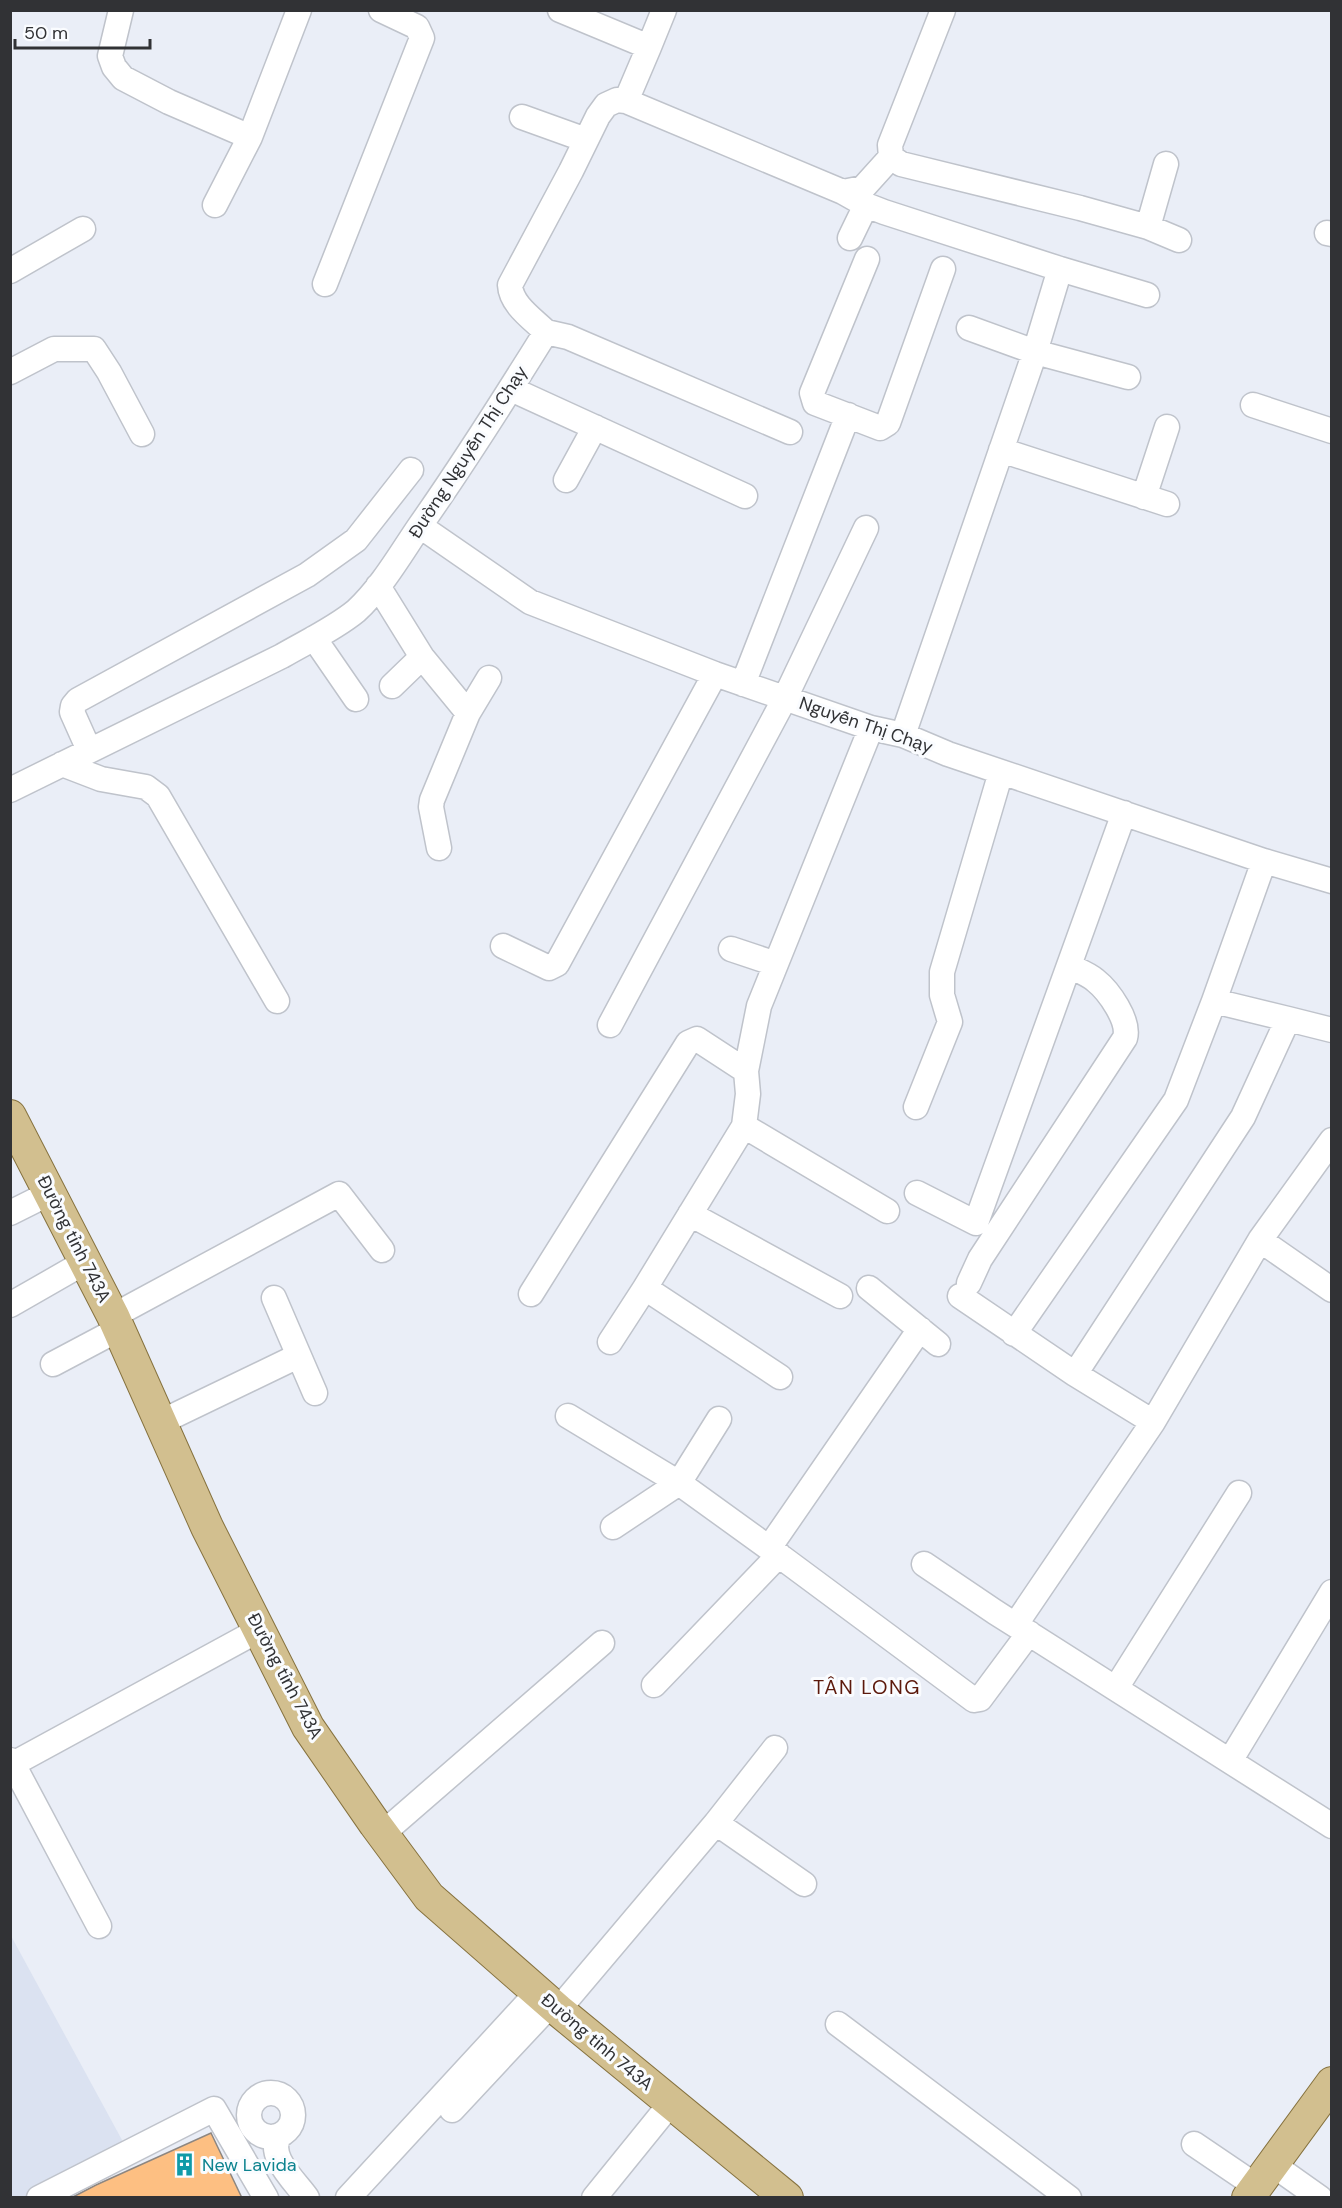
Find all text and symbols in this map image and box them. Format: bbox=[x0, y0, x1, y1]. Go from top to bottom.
scale bar bbox=[15, 12, 150, 50]
text: 50 m bbox=[24, 21, 68, 45]
street label: Đường Nguyễn Thị Chạy bbox=[403, 361, 533, 543]
street label: Nguyễn Thị Chạy bbox=[796, 691, 936, 759]
street label: Đường tỉnh 743A bbox=[32, 1171, 116, 1307]
street label: Đường tỉnh 743A bbox=[242, 1609, 328, 1743]
district label: TÂN LONG bbox=[813, 1674, 921, 1700]
street label: Đường tỉnh 743A bbox=[536, 1988, 658, 2096]
building icon: New Lavida bbox=[171, 2152, 197, 2178]
place label: New Lavida bbox=[202, 2153, 297, 2177]

